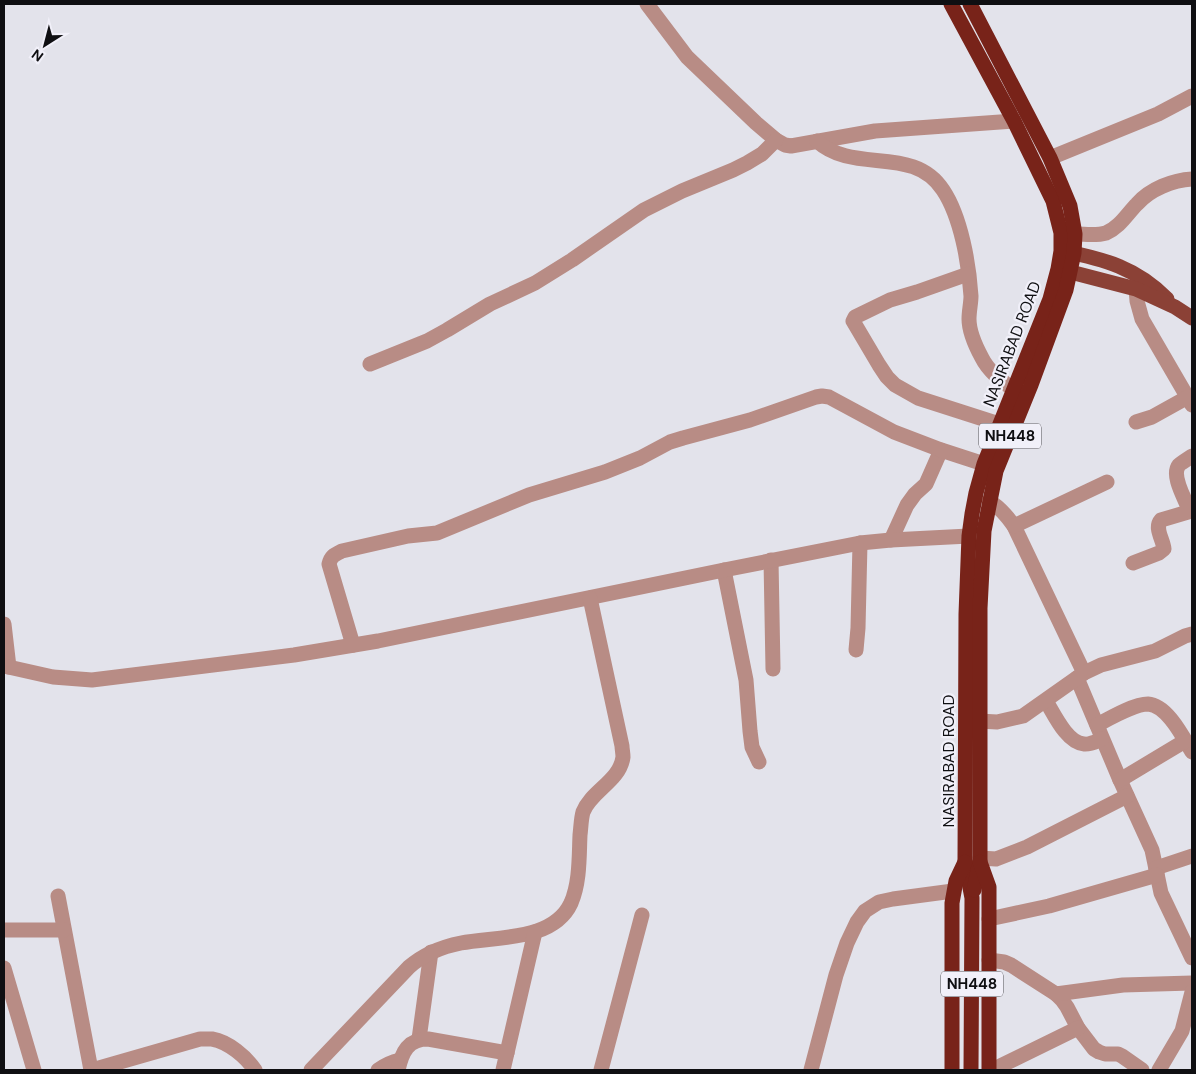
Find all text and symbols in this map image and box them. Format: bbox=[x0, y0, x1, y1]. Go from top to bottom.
north arrow bbox=[20, 20, 70, 70]
text: N bbox=[28, 45, 47, 66]
street label: NASIRABAD ROAD bbox=[978, 278, 1046, 410]
road number: NH448 bbox=[979, 424, 1041, 448]
street label: NASIRABAD ROAD bbox=[938, 695, 959, 827]
road number: NH448 bbox=[941, 972, 1003, 996]

